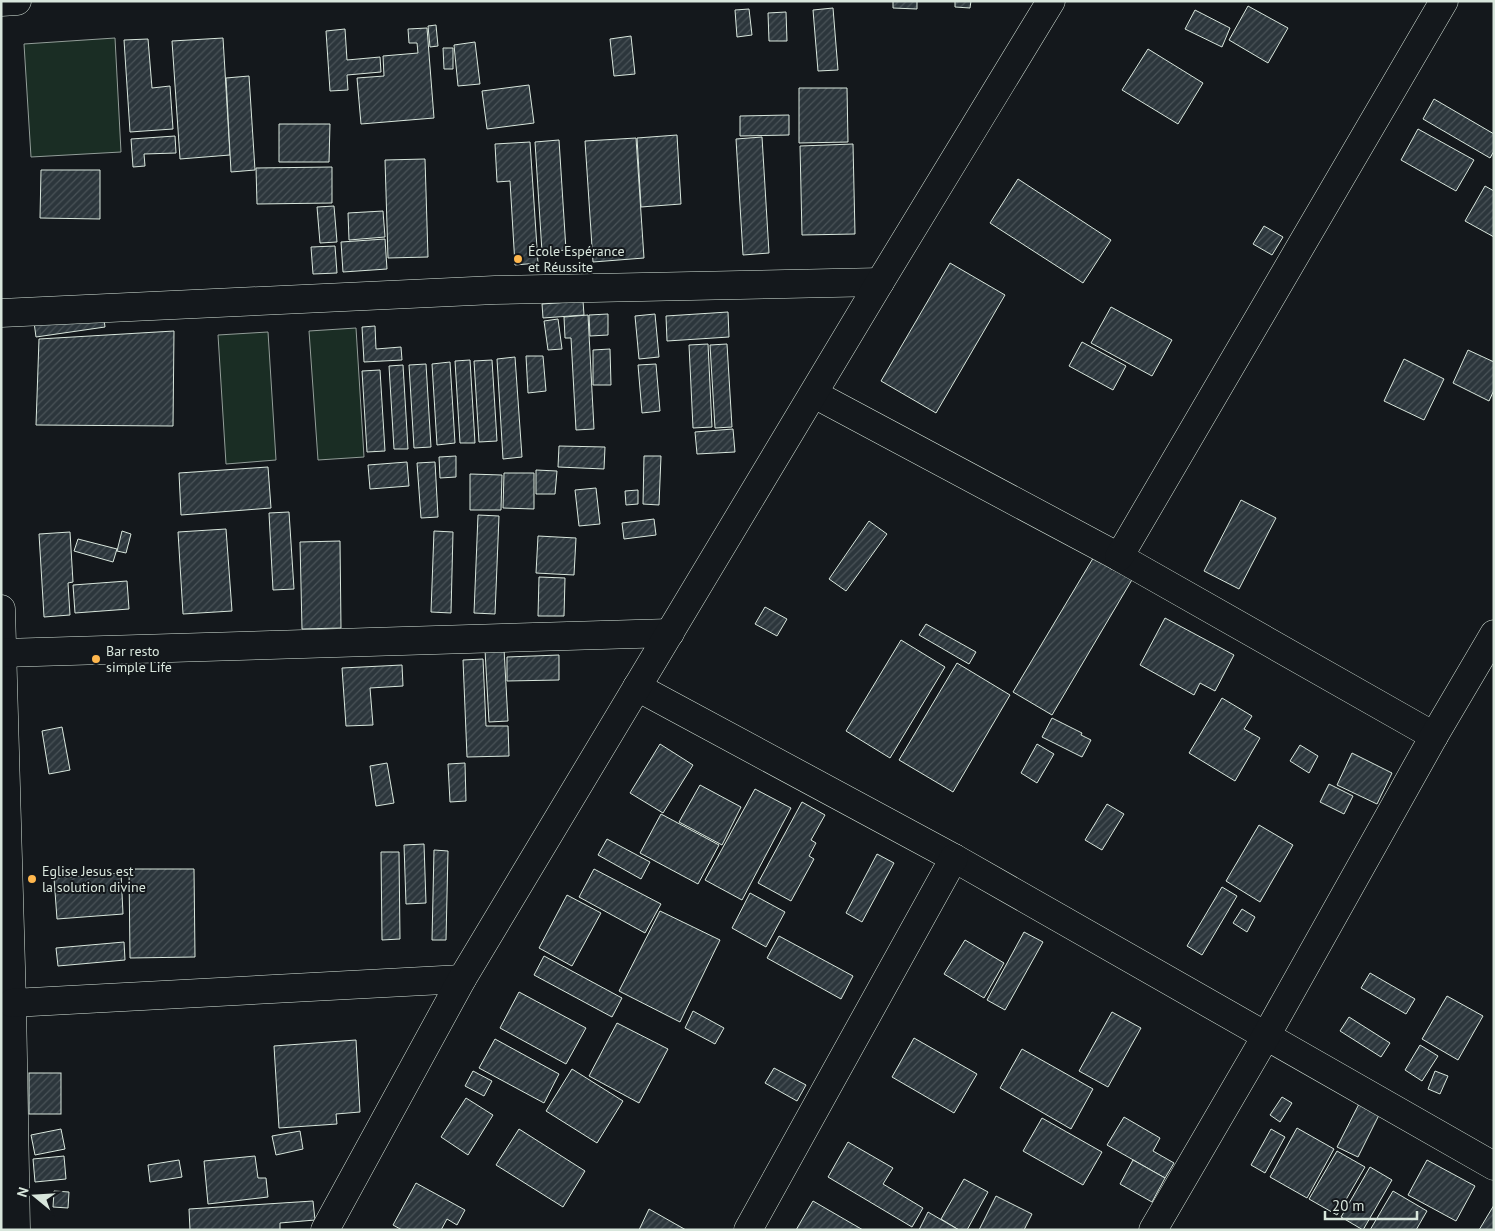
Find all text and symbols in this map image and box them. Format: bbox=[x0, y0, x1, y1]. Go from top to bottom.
place label: École Espérance et Réussite bbox=[528, 242, 625, 276]
marker: École Espérance et Réussite bbox=[512, 253, 524, 265]
place label: Bar resto simple Life bbox=[106, 642, 172, 676]
marker: Bar resto simple Life bbox=[90, 653, 102, 665]
place label: Eglise Jesus est la solution divine bbox=[42, 862, 146, 896]
marker: Eglise Jesus est la solution divine bbox=[26, 873, 38, 885]
north arrow bbox=[10, 1171, 60, 1221]
text: N bbox=[13, 1185, 33, 1199]
scale bar bbox=[1325, 1188, 1418, 1220]
text: 20 m bbox=[1332, 1196, 1365, 1215]

